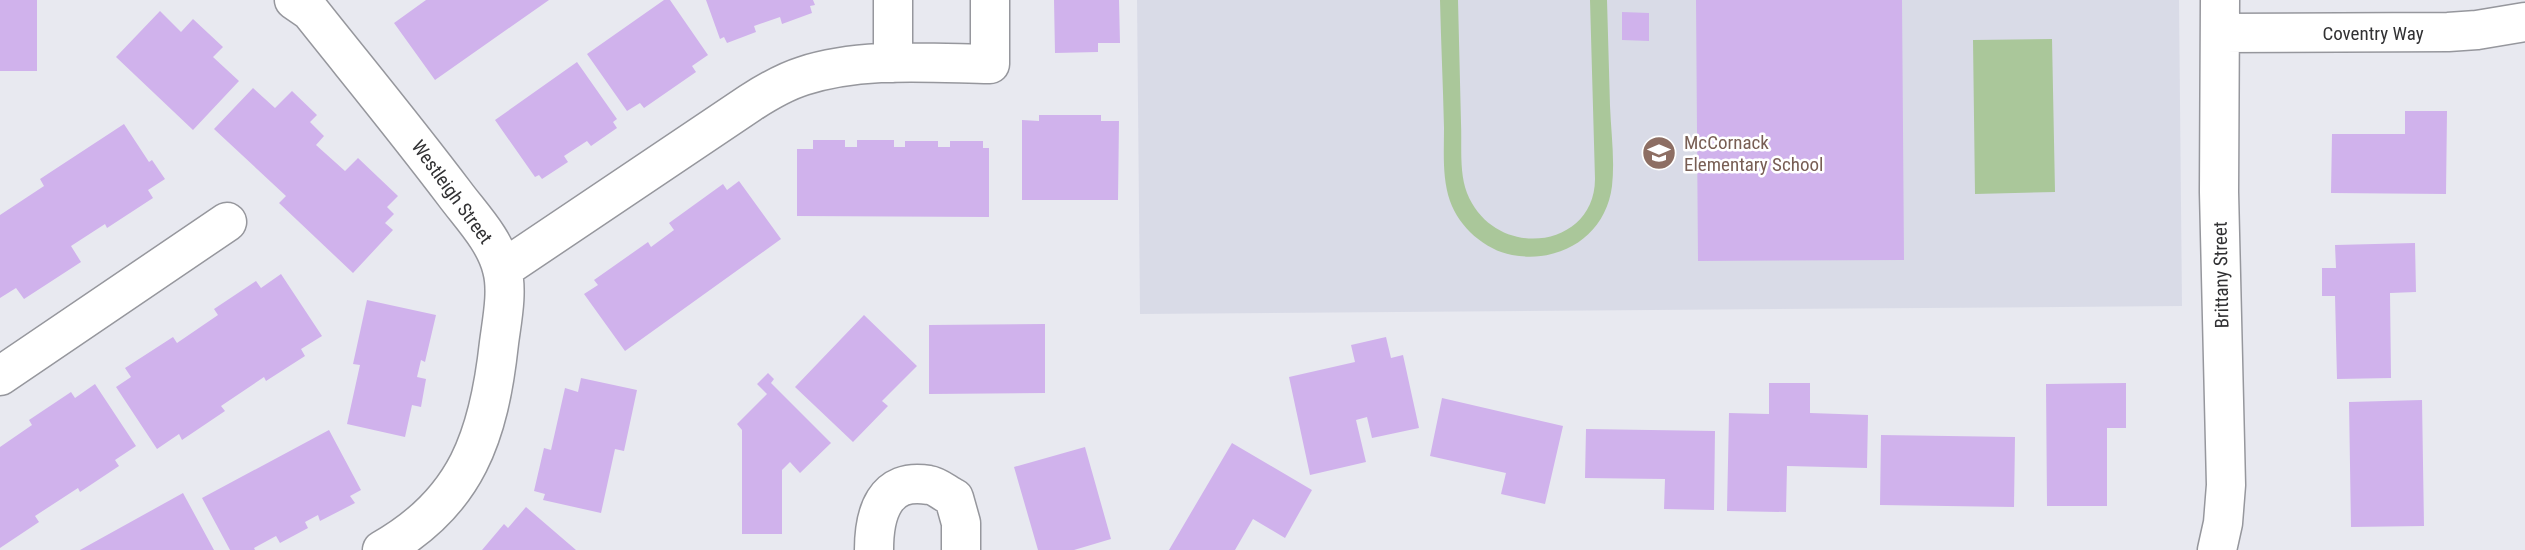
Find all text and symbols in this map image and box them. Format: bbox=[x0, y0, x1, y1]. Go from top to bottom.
street label: Coventry Way bbox=[2322, 22, 2424, 45]
place label: McCornack Elementary School bbox=[1684, 131, 1823, 176]
school or university icon: McCornack Elementary School bbox=[1640, 134, 1678, 172]
street label: Westleigh Street bbox=[407, 136, 497, 248]
street label: Brittany Street bbox=[2209, 221, 2233, 329]

